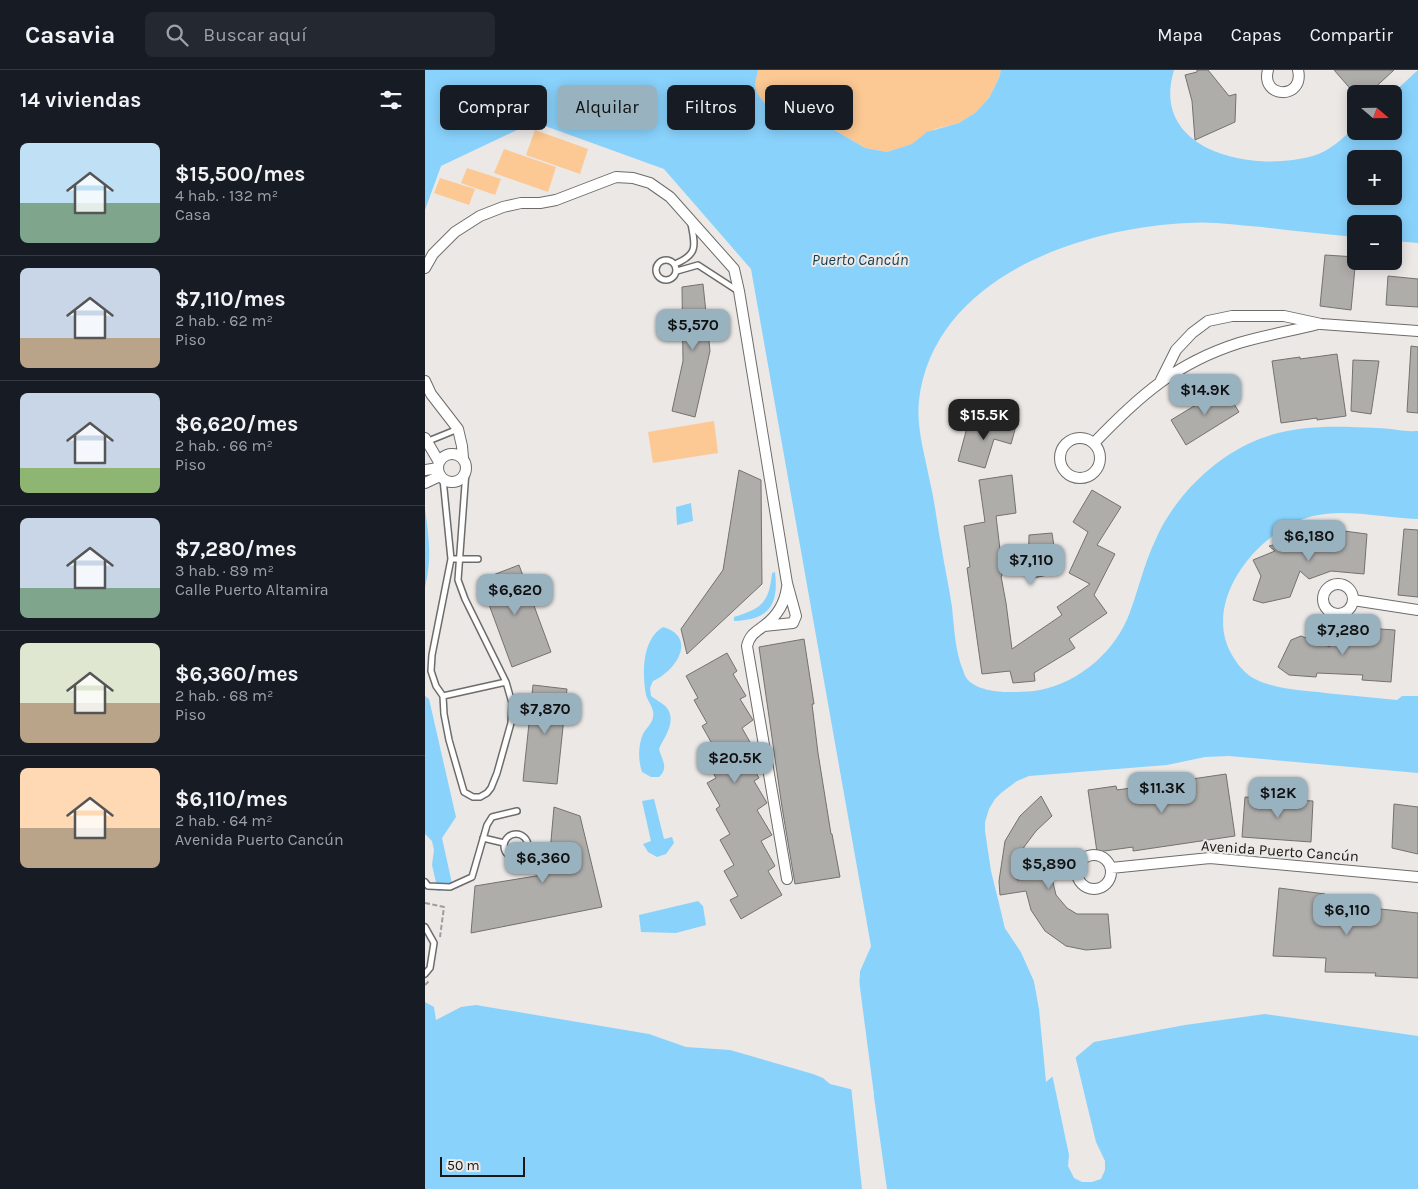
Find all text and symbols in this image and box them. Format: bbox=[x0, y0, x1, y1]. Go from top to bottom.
search box bbox=[145, 12, 495, 57]
text: Casavia bbox=[25, 21, 115, 49]
icon: search bbox=[163, 21, 191, 49]
text: Buscar aquí bbox=[203, 24, 307, 46]
text: Mapa bbox=[1157, 24, 1203, 46]
text: Capas bbox=[1231, 24, 1282, 46]
text: Compartir bbox=[1310, 24, 1393, 46]
chip: Comprar bbox=[440, 85, 547, 130]
chip: Alquilar bbox=[557, 85, 657, 130]
chip: Filtros bbox=[667, 85, 755, 130]
chip: Nuevo bbox=[765, 85, 853, 130]
north arrow bbox=[1347, 85, 1403, 140]
map controls bbox=[1347, 85, 1402, 270]
icon: filters bbox=[377, 86, 405, 114]
text: 14 viviendas bbox=[20, 88, 141, 112]
button: + bbox=[1347, 150, 1402, 205]
text: $15,500/mes bbox=[175, 162, 305, 186]
icon: home bbox=[60, 163, 120, 223]
text: 4 hab. · 132 m² bbox=[175, 186, 278, 205]
text: Casa bbox=[175, 205, 211, 224]
button: − bbox=[1347, 215, 1402, 270]
water label: Puerto Cancún bbox=[812, 250, 908, 269]
text: $7,110/mes bbox=[175, 287, 286, 311]
icon: home bbox=[60, 288, 120, 348]
pin: $5,570 bbox=[652, 308, 734, 351]
text: 2 hab. · 62 m² bbox=[175, 311, 273, 330]
text: $5,570 bbox=[667, 315, 719, 334]
text: Piso bbox=[175, 330, 206, 349]
pin: $14.9K bbox=[1164, 374, 1246, 416]
text: $14.9K bbox=[1180, 380, 1230, 399]
pin: $15.5K bbox=[943, 398, 1025, 441]
text: $15.5K bbox=[959, 405, 1009, 424]
text: $6,620/mes bbox=[175, 412, 298, 436]
icon: home bbox=[60, 413, 120, 473]
text: 2 hab. · 66 m² bbox=[175, 436, 273, 455]
text: Piso bbox=[175, 455, 206, 474]
pin: $6,180 bbox=[1268, 520, 1350, 562]
text: $6,180 bbox=[1284, 526, 1334, 545]
text: $7,280/mes bbox=[175, 537, 297, 561]
icon: home bbox=[60, 538, 120, 598]
pin: $7,110 bbox=[990, 544, 1072, 586]
text: $7,110 bbox=[1009, 550, 1053, 569]
text: 3 hab. · 89 m² bbox=[175, 561, 274, 580]
pin: $6,620 bbox=[474, 574, 556, 616]
text: Calle Puerto Altamira bbox=[175, 580, 329, 599]
text: $6,620 bbox=[488, 580, 542, 599]
pin: $7,280 bbox=[1302, 614, 1384, 656]
text: $7,280 bbox=[1316, 620, 1370, 639]
text: $6,360/mes bbox=[175, 662, 299, 686]
icon: home bbox=[60, 663, 120, 723]
text: 2 hab. · 68 m² bbox=[175, 686, 274, 705]
pin: $7,870 bbox=[504, 692, 586, 735]
text: $7,870 bbox=[519, 699, 571, 718]
text: Piso bbox=[175, 705, 206, 724]
pin: $20.5K bbox=[694, 742, 776, 784]
text: $20.5K bbox=[708, 748, 762, 767]
pin: $11.3K bbox=[1121, 772, 1203, 814]
pin: $12K bbox=[1248, 776, 1308, 819]
text: $11.3K bbox=[1139, 778, 1185, 797]
text: $12K bbox=[1260, 783, 1296, 802]
text: $6,110/mes bbox=[175, 787, 288, 811]
icon: home bbox=[60, 788, 120, 848]
text: 2 hab. · 64 m² bbox=[175, 811, 273, 830]
text: Avenida Puerto Cancún bbox=[175, 830, 344, 849]
street label: Avenida Puerto Cancún bbox=[1201, 837, 1359, 865]
pin: $6,360 bbox=[502, 842, 584, 884]
text: $6,360 bbox=[516, 848, 570, 867]
pin: $5,890 bbox=[1008, 848, 1090, 890]
text: $5,890 bbox=[1022, 854, 1076, 873]
pin: $6,110 bbox=[1306, 894, 1388, 936]
text: $6,110 bbox=[1324, 900, 1370, 919]
scale bar bbox=[440, 1154, 525, 1177]
text: 50 m bbox=[447, 1157, 480, 1174]

